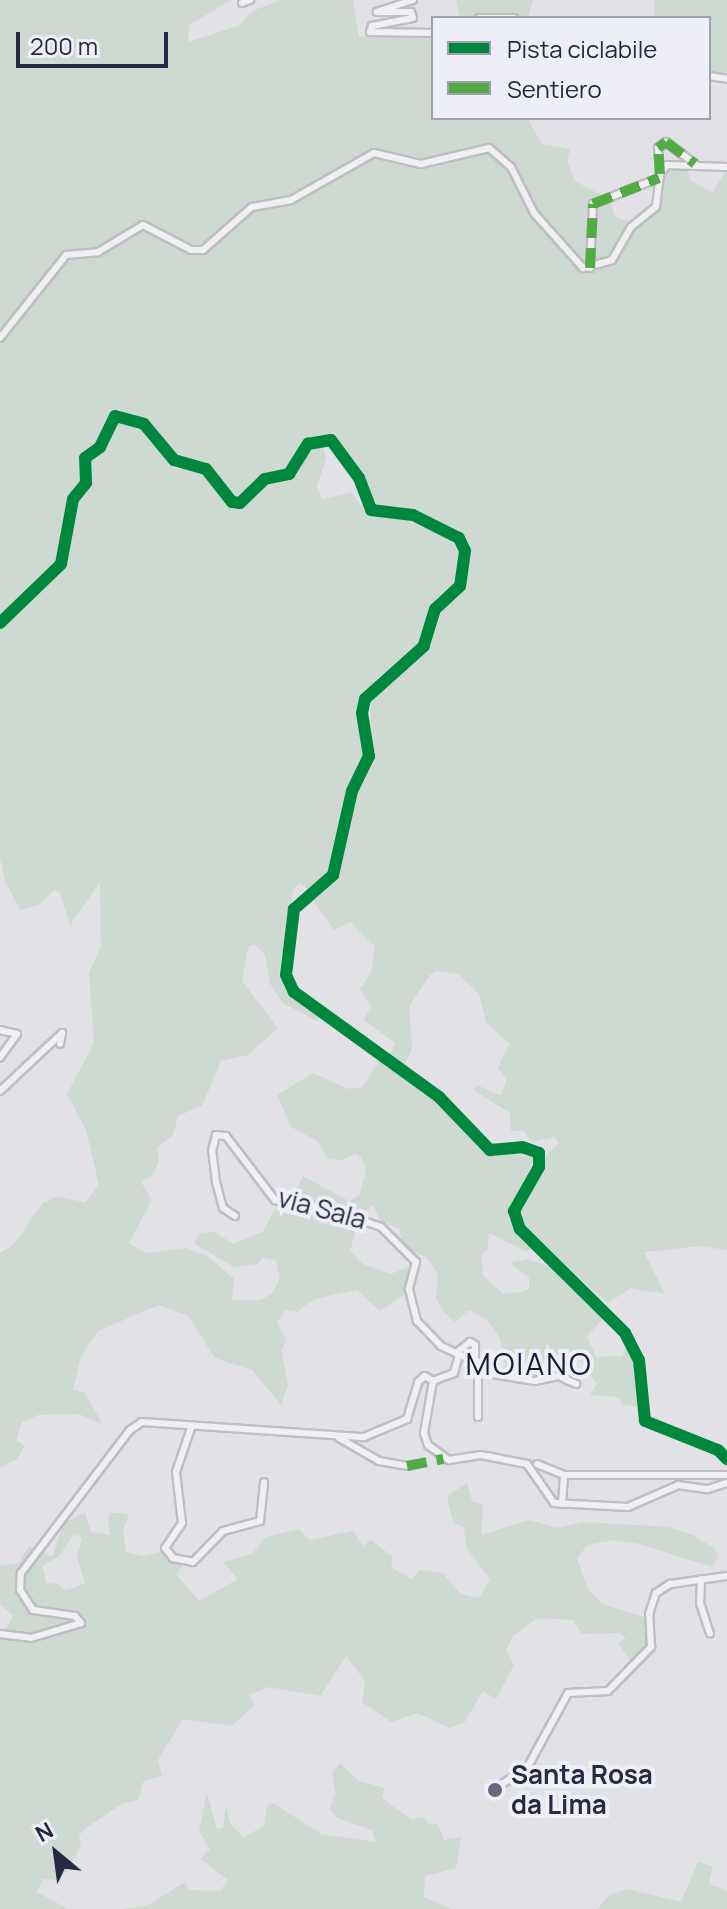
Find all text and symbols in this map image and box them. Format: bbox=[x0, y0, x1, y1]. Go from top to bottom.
scale bar bbox=[20, 16, 172, 66]
legend bbox=[431, 16, 711, 120]
text: 200 m bbox=[30, 29, 98, 62]
text: Pista ciclabile bbox=[507, 32, 657, 65]
text: Sentiero bbox=[507, 72, 602, 105]
street label: via Sala bbox=[275, 1182, 369, 1236]
district label: MOIANO bbox=[465, 1346, 593, 1382]
place label: Santa Rosa da Lima bbox=[511, 1759, 653, 1820]
marker: Santa Rosa da Lima bbox=[486, 1781, 504, 1799]
north arrow bbox=[16, 1813, 96, 1893]
text: N bbox=[30, 1815, 59, 1849]

